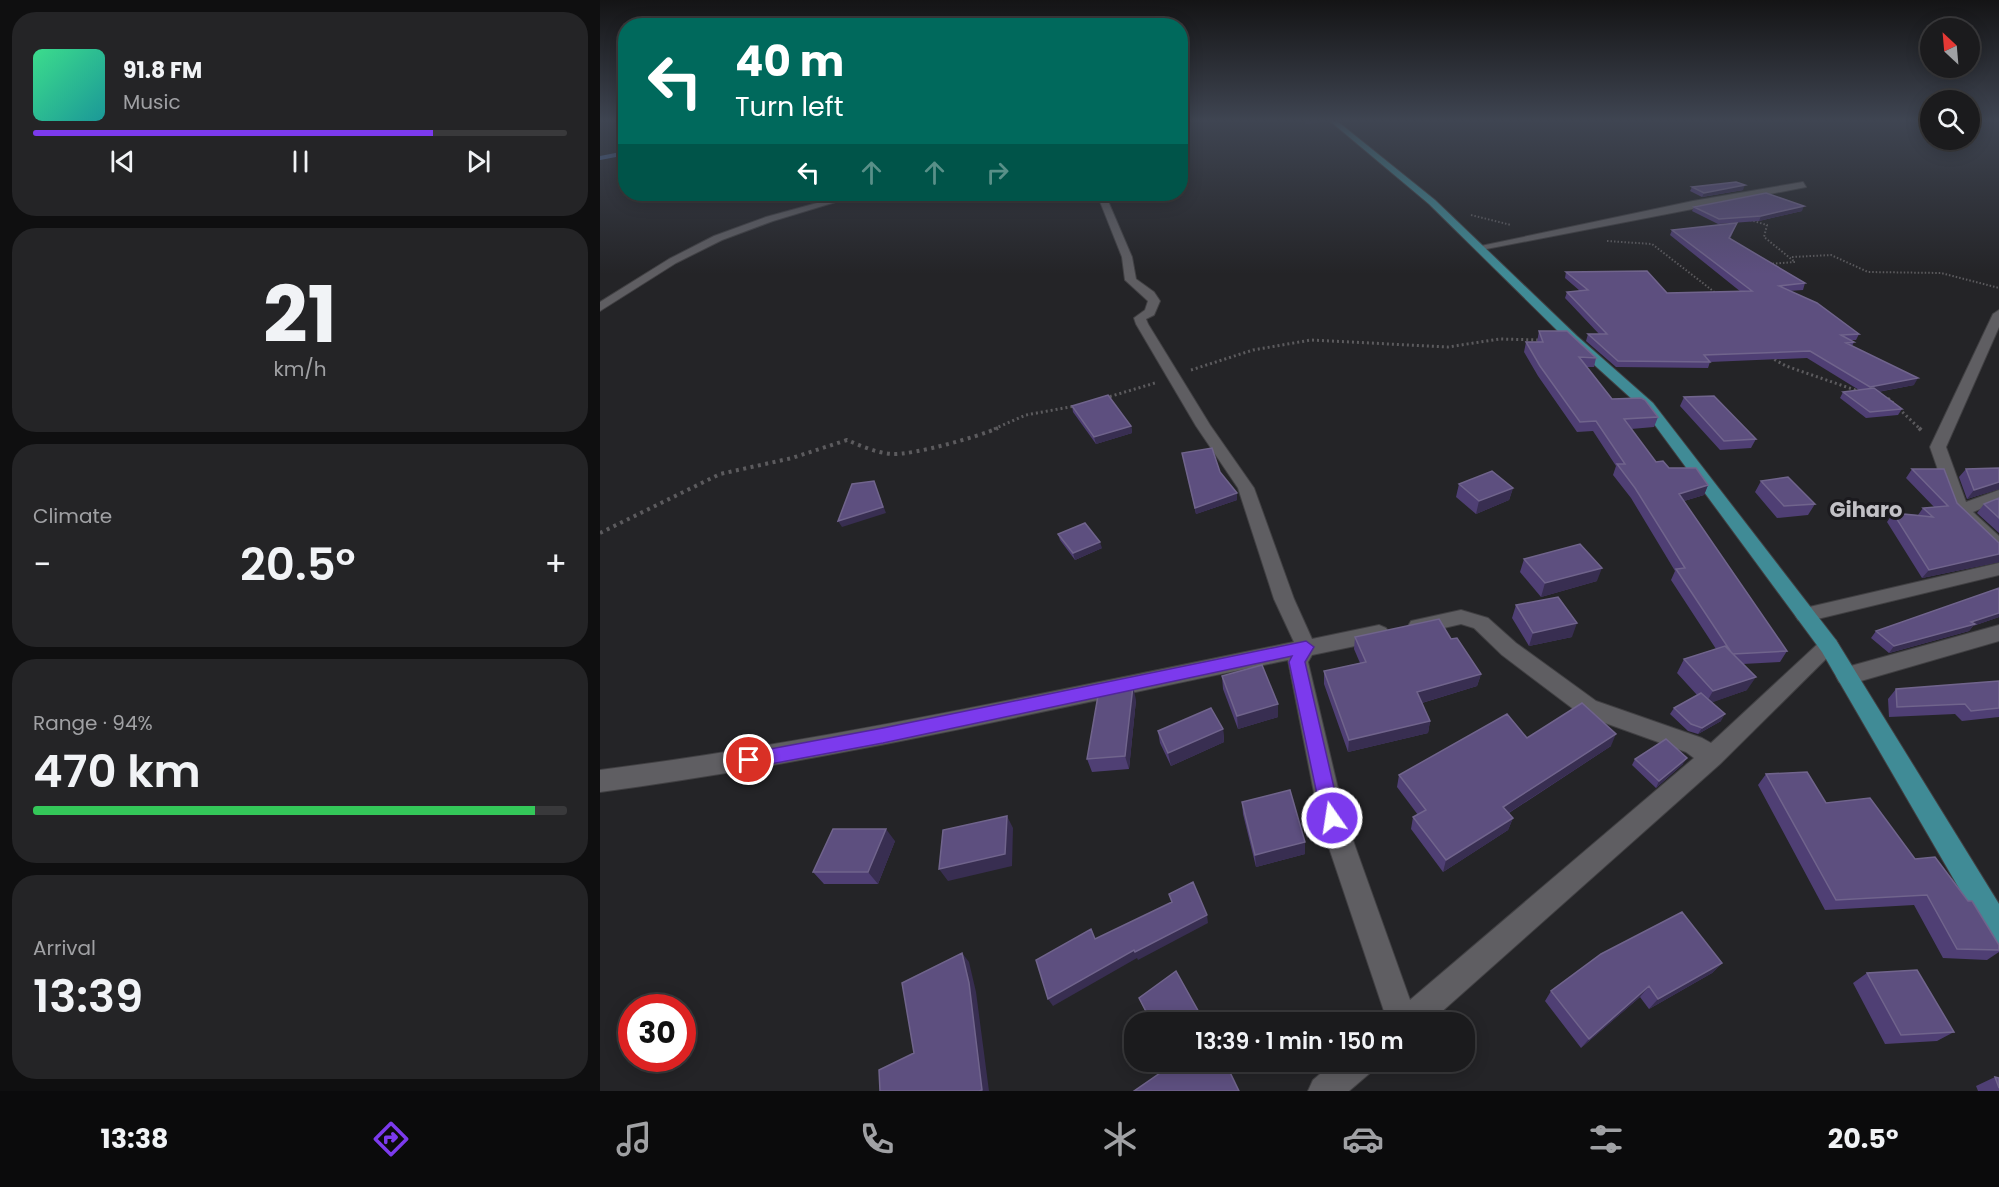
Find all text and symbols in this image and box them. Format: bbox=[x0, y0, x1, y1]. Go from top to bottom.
north arrow bbox=[1920, 18, 1980, 78]
map controls bbox=[1920, 18, 1980, 150]
text: 40 m bbox=[735, 32, 844, 91]
icon: left bbox=[636, 42, 714, 120]
text: 91.8 FM bbox=[123, 55, 202, 86]
text: Music bbox=[123, 88, 181, 116]
text: Turn left bbox=[735, 88, 844, 125]
button: search bbox=[1920, 90, 1980, 150]
icon: previous bbox=[106, 145, 139, 178]
icon: pause bbox=[284, 145, 317, 178]
icon: next bbox=[462, 145, 495, 178]
icon: left bbox=[792, 156, 825, 189]
icon: ahead bbox=[855, 156, 888, 189]
icon: ahead bbox=[918, 156, 951, 189]
icon: right bbox=[981, 156, 1014, 189]
text: 21 bbox=[263, 260, 337, 369]
text: km/h bbox=[273, 355, 327, 383]
district label: Giharo bbox=[1830, 495, 1902, 524]
text: Climate bbox=[33, 502, 112, 530]
text: 20.5° bbox=[240, 533, 356, 596]
text: − bbox=[33, 541, 51, 588]
text: + bbox=[544, 541, 567, 588]
text: Range · 94% bbox=[33, 709, 153, 737]
pin bbox=[723, 734, 774, 785]
text: 470 km bbox=[33, 740, 201, 803]
icon: arrive bbox=[732, 743, 765, 776]
position arrow bbox=[1300, 786, 1364, 850]
text: Arrival bbox=[33, 934, 96, 962]
text: 13:39 bbox=[33, 965, 143, 1028]
speed limit sign: 30 bbox=[618, 994, 696, 1072]
text: 13:39 · 1 min · 150 m bbox=[1195, 1026, 1404, 1057]
icon: directions bbox=[370, 1118, 412, 1160]
icon: music bbox=[613, 1118, 655, 1160]
icon: phone bbox=[856, 1118, 898, 1160]
icon: climate bbox=[1099, 1118, 1141, 1160]
icon: car bbox=[1342, 1118, 1384, 1160]
icon: filters bbox=[1585, 1118, 1627, 1160]
text: 13:38 bbox=[101, 1120, 169, 1157]
text: 20.5° bbox=[1828, 1120, 1898, 1157]

